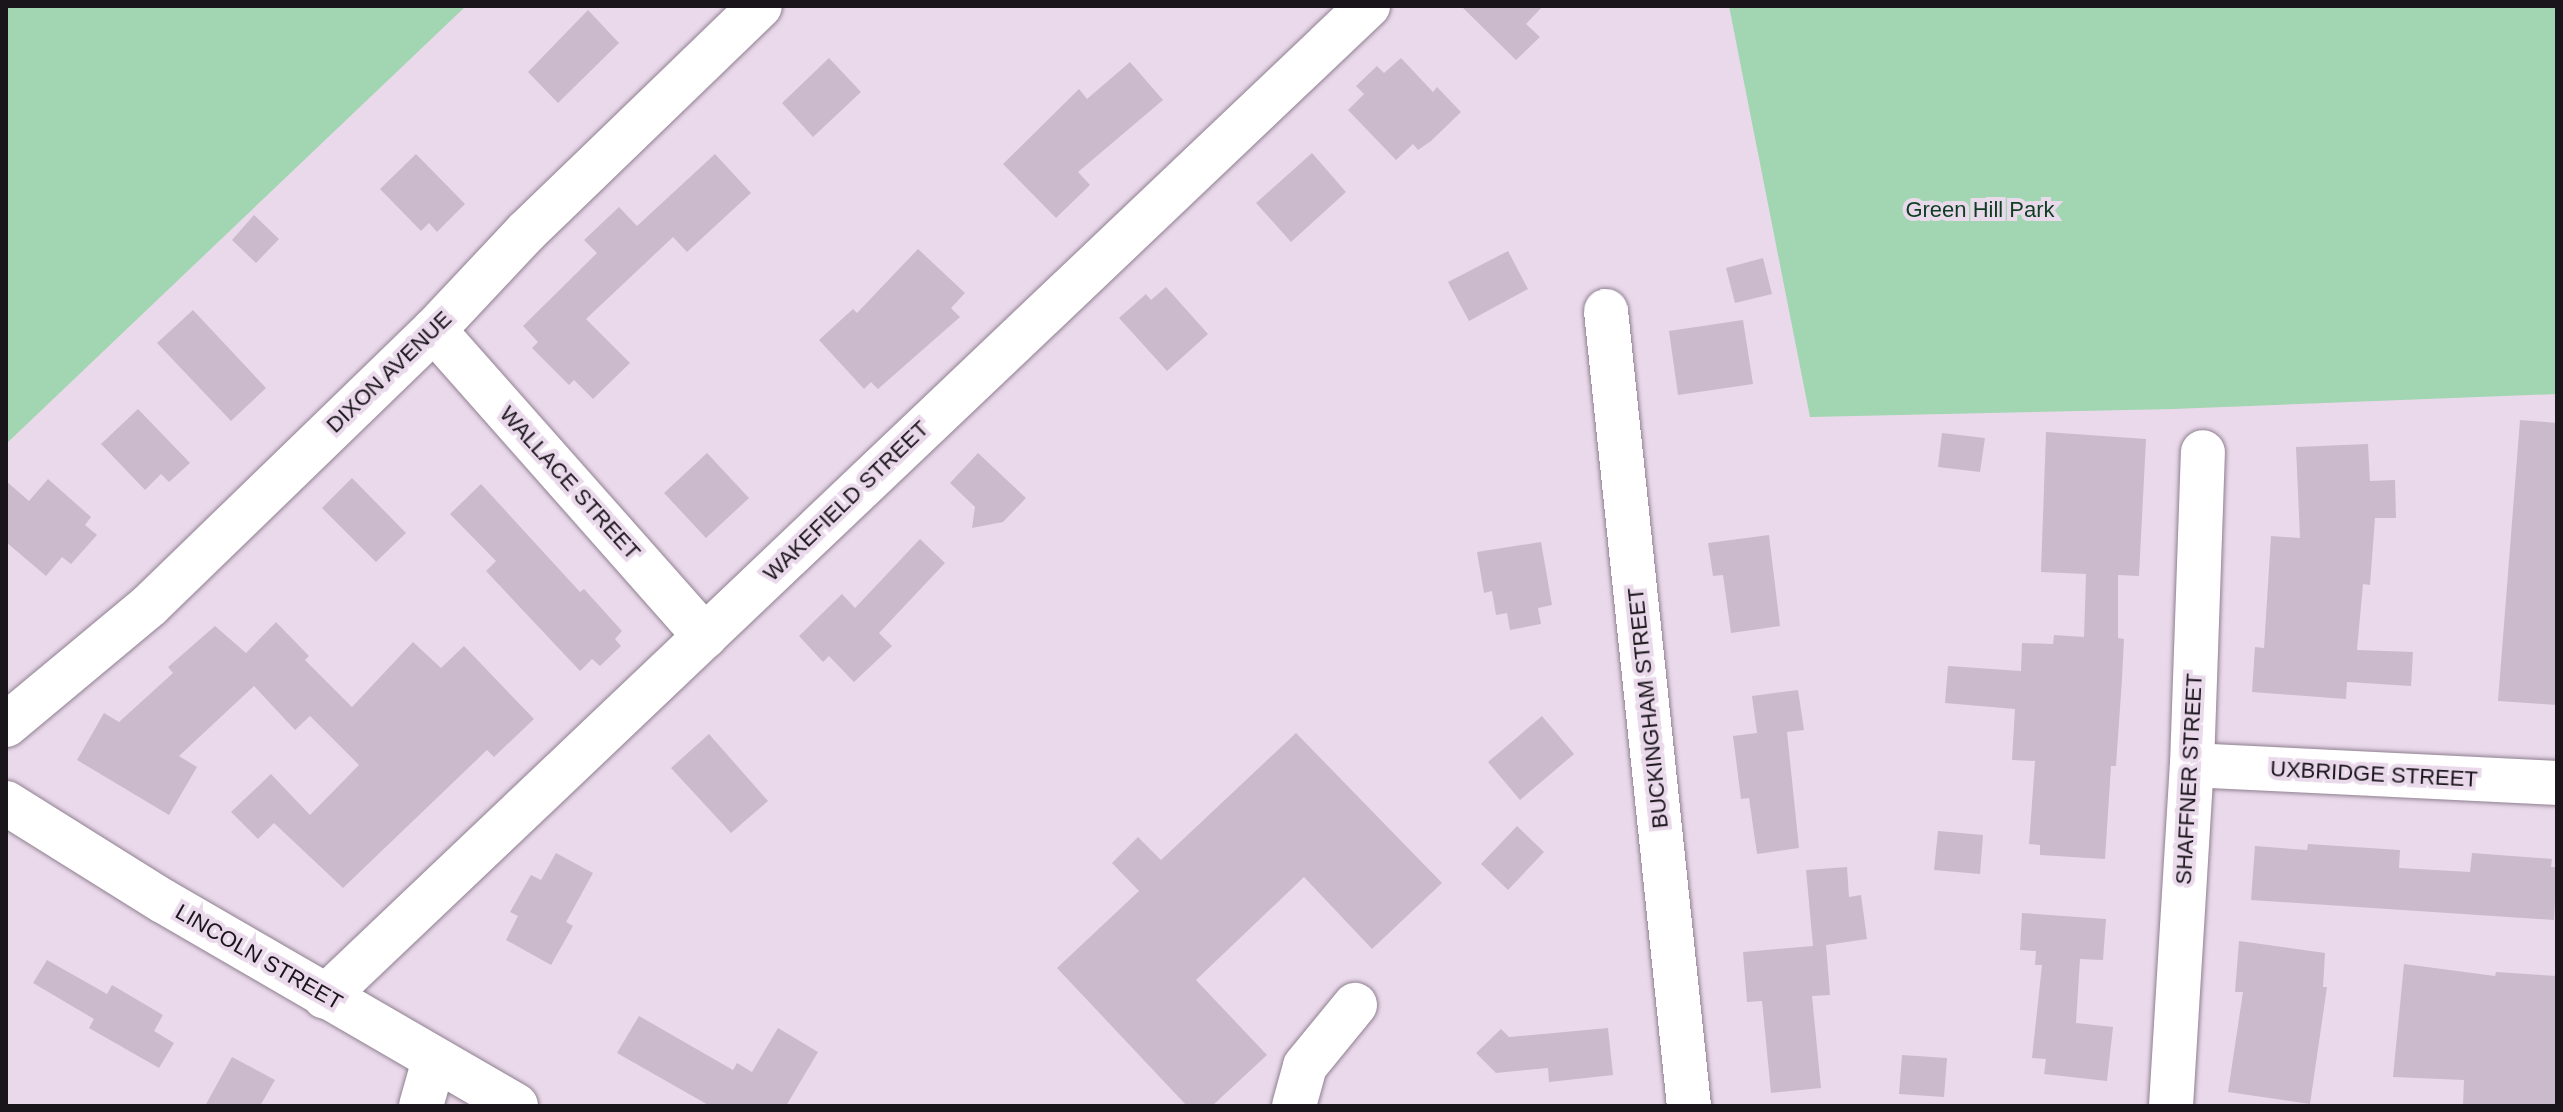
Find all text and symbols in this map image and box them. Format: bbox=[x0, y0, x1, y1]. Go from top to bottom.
park label: Green Hill Park bbox=[1905, 197, 2055, 223]
street label: DIXON AVENUE bbox=[321, 305, 457, 439]
street label: WALLACE STREET bbox=[494, 401, 646, 565]
street label: WAKEFIELD STREET bbox=[758, 415, 934, 587]
street label: BUCKINGHAM STREET bbox=[1622, 586, 1674, 830]
street label: SHAFFNER STREET bbox=[2170, 673, 2208, 885]
street label: UXBRIDGE STREET bbox=[2270, 755, 2478, 793]
street label: LINCOLN STREET bbox=[171, 899, 347, 1015]

